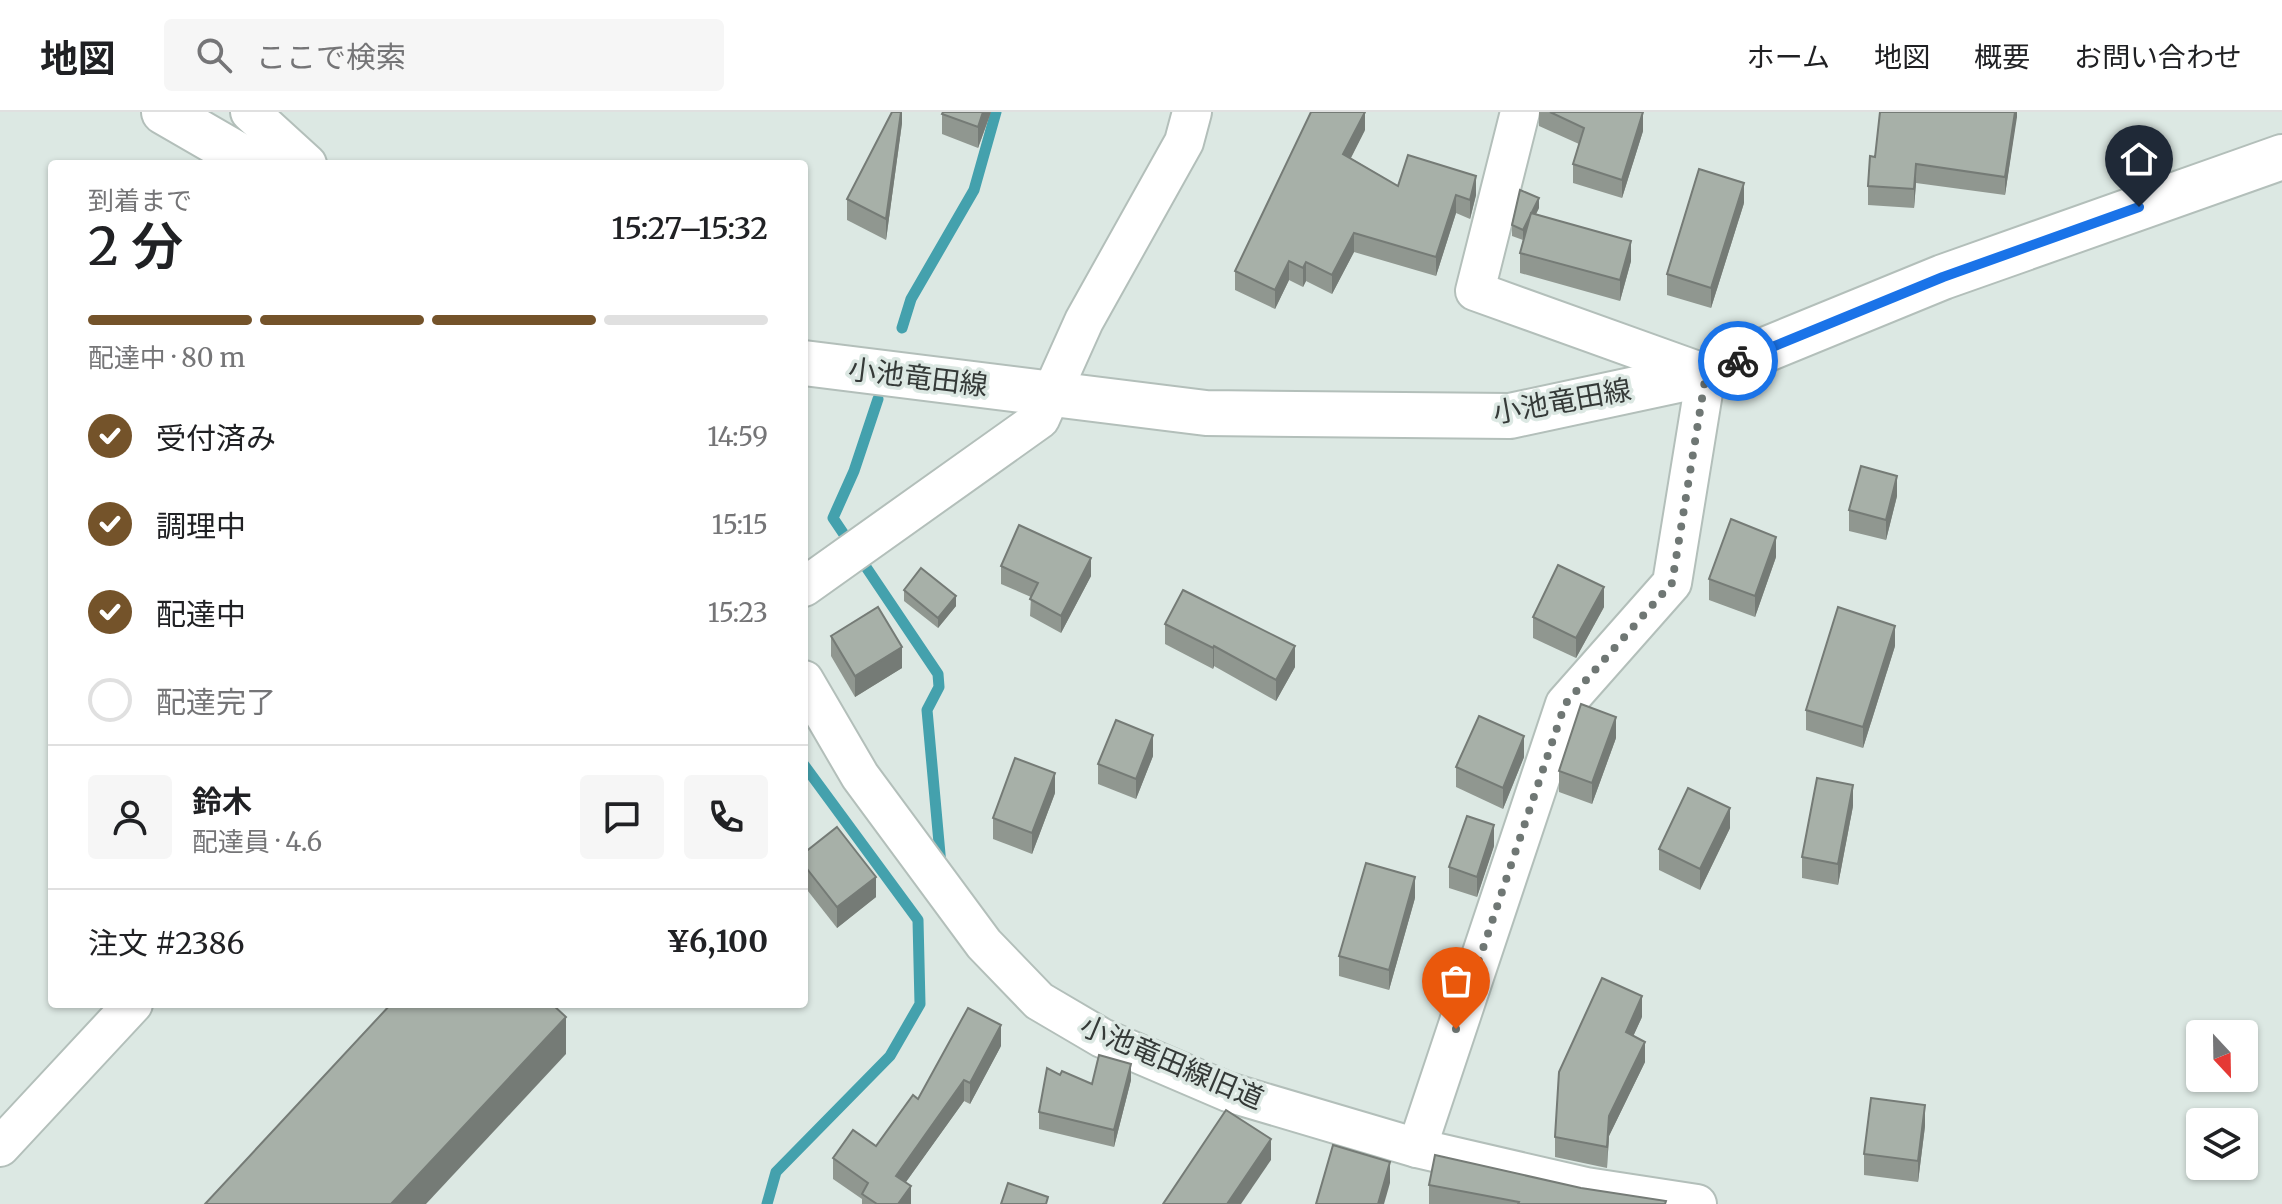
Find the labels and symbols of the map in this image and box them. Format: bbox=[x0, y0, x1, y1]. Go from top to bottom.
pin bbox=[2105, 125, 2173, 207]
courier bbox=[1698, 321, 1778, 401]
street label: 小池竜田線 bbox=[846, 351, 990, 403]
street label: 小池竜田線 bbox=[1490, 371, 1634, 431]
pin bbox=[1422, 947, 1490, 1029]
street label: 小池竜田線旧道 bbox=[1075, 1007, 1269, 1117]
north arrow bbox=[2186, 1020, 2258, 1092]

